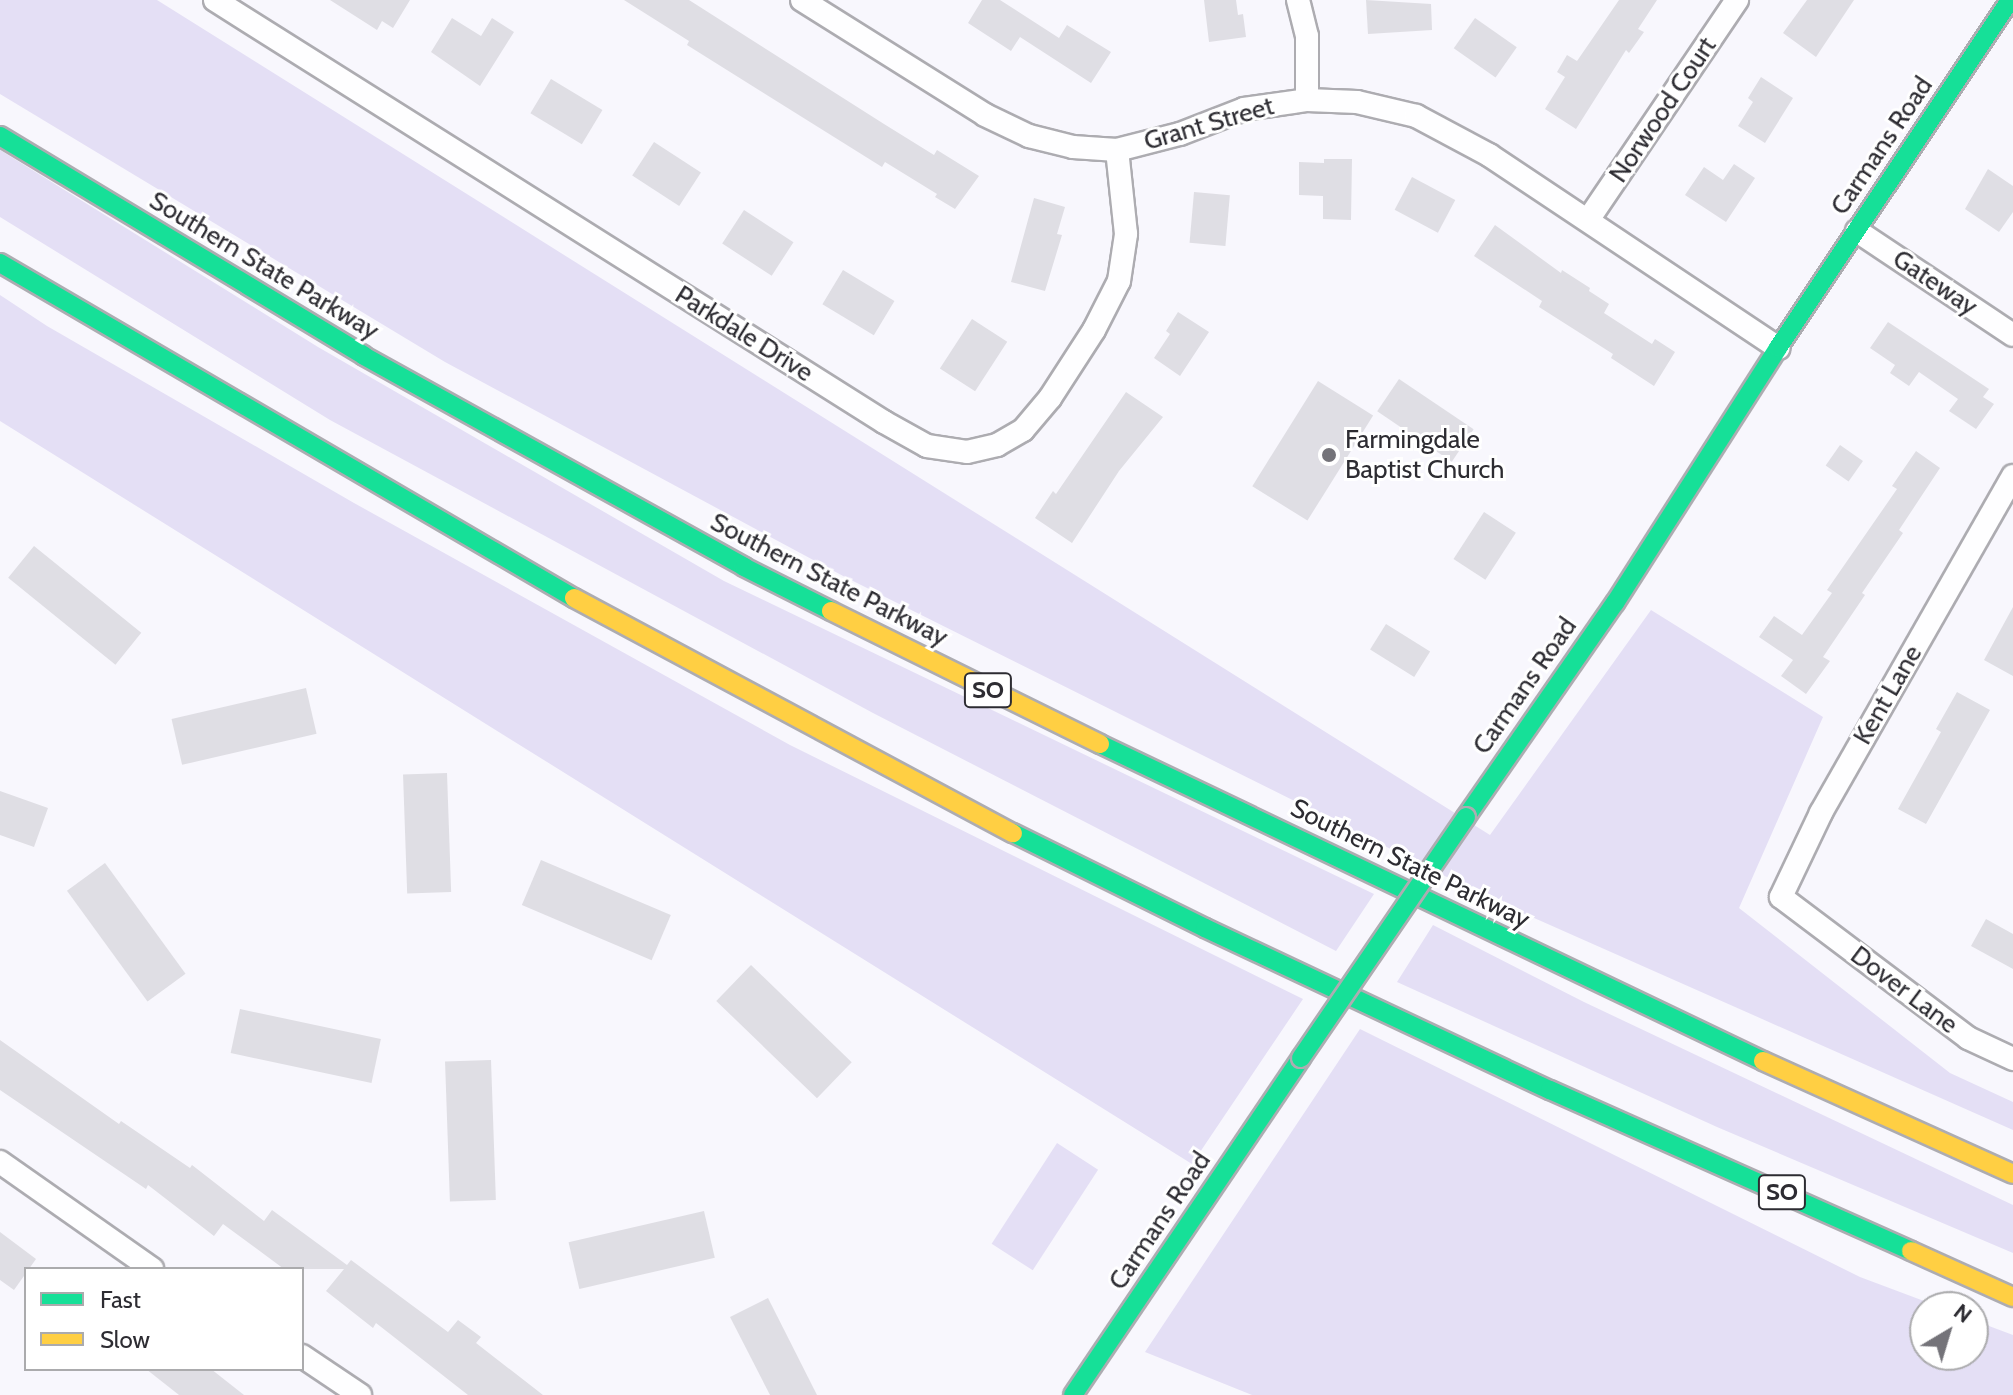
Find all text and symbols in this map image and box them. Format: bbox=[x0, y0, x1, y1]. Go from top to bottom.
street label: Norwood Court bbox=[1603, 31, 1723, 189]
street label: Carmans Road bbox=[1824, 71, 1940, 221]
street label: Grant Street bbox=[1140, 91, 1278, 157]
street label: Southern State Parkway bbox=[144, 185, 384, 347]
street label: Gateway bbox=[1887, 243, 1983, 323]
street label: Parkdale Drive bbox=[669, 279, 819, 389]
place label: Farmingdale Baptist Church bbox=[1345, 424, 1504, 486]
marker: Farmingdale Baptist Church bbox=[1320, 446, 1338, 464]
street label: Southern State Parkway bbox=[705, 507, 953, 653]
street label: Carmans Road bbox=[1466, 612, 1584, 760]
street label: Kent Lane bbox=[1847, 640, 1929, 750]
road number: SO bbox=[962, 670, 1014, 710]
street label: Southern State Parkway bbox=[1285, 793, 1535, 935]
street label: Dover Lane bbox=[1844, 940, 1964, 1040]
street label: Carmans Road bbox=[1102, 1146, 1218, 1296]
road number: SO bbox=[1756, 1172, 1808, 1212]
legend bbox=[24, 1267, 304, 1371]
text: Fast bbox=[100, 1285, 141, 1314]
north arrow bbox=[1909, 1291, 1989, 1371]
text: N bbox=[1948, 1298, 1977, 1329]
text: Slow bbox=[100, 1325, 150, 1354]

